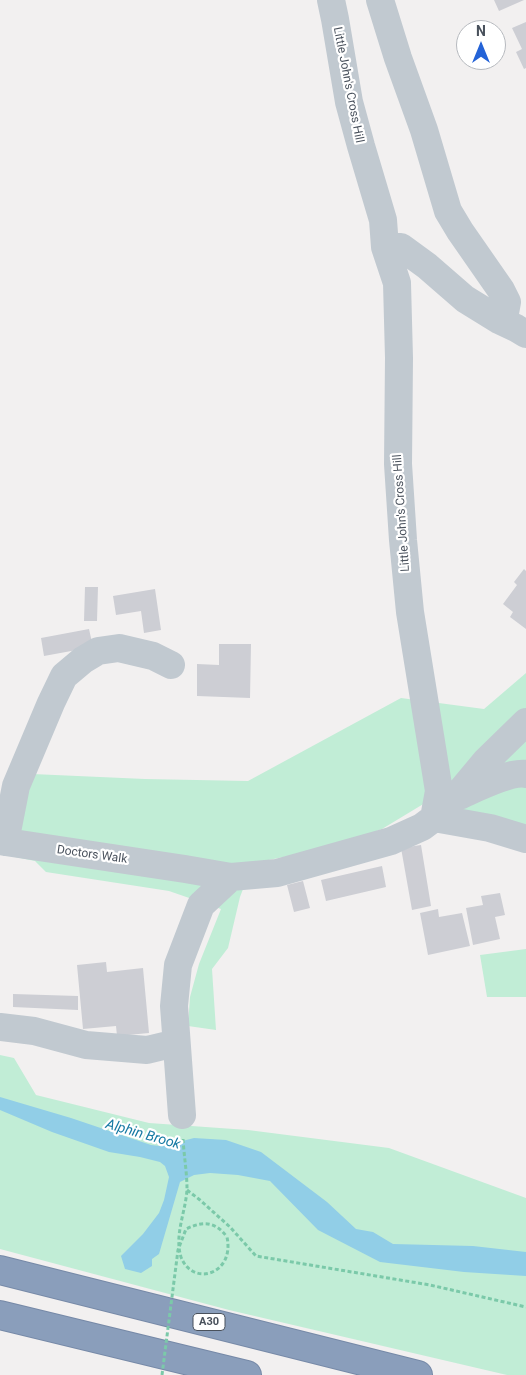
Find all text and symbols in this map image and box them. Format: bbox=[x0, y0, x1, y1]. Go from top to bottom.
north arrow bbox=[456, 20, 506, 70]
text: N bbox=[476, 23, 486, 39]
street label: Little John's Cross Hill bbox=[330, 26, 366, 144]
street label: Little John's Cross Hill bbox=[391, 454, 413, 572]
street label: Doctors Walk bbox=[56, 843, 128, 867]
water label: Alphin Brook bbox=[104, 1116, 182, 1154]
road number: A30 bbox=[193, 1314, 225, 1330]

